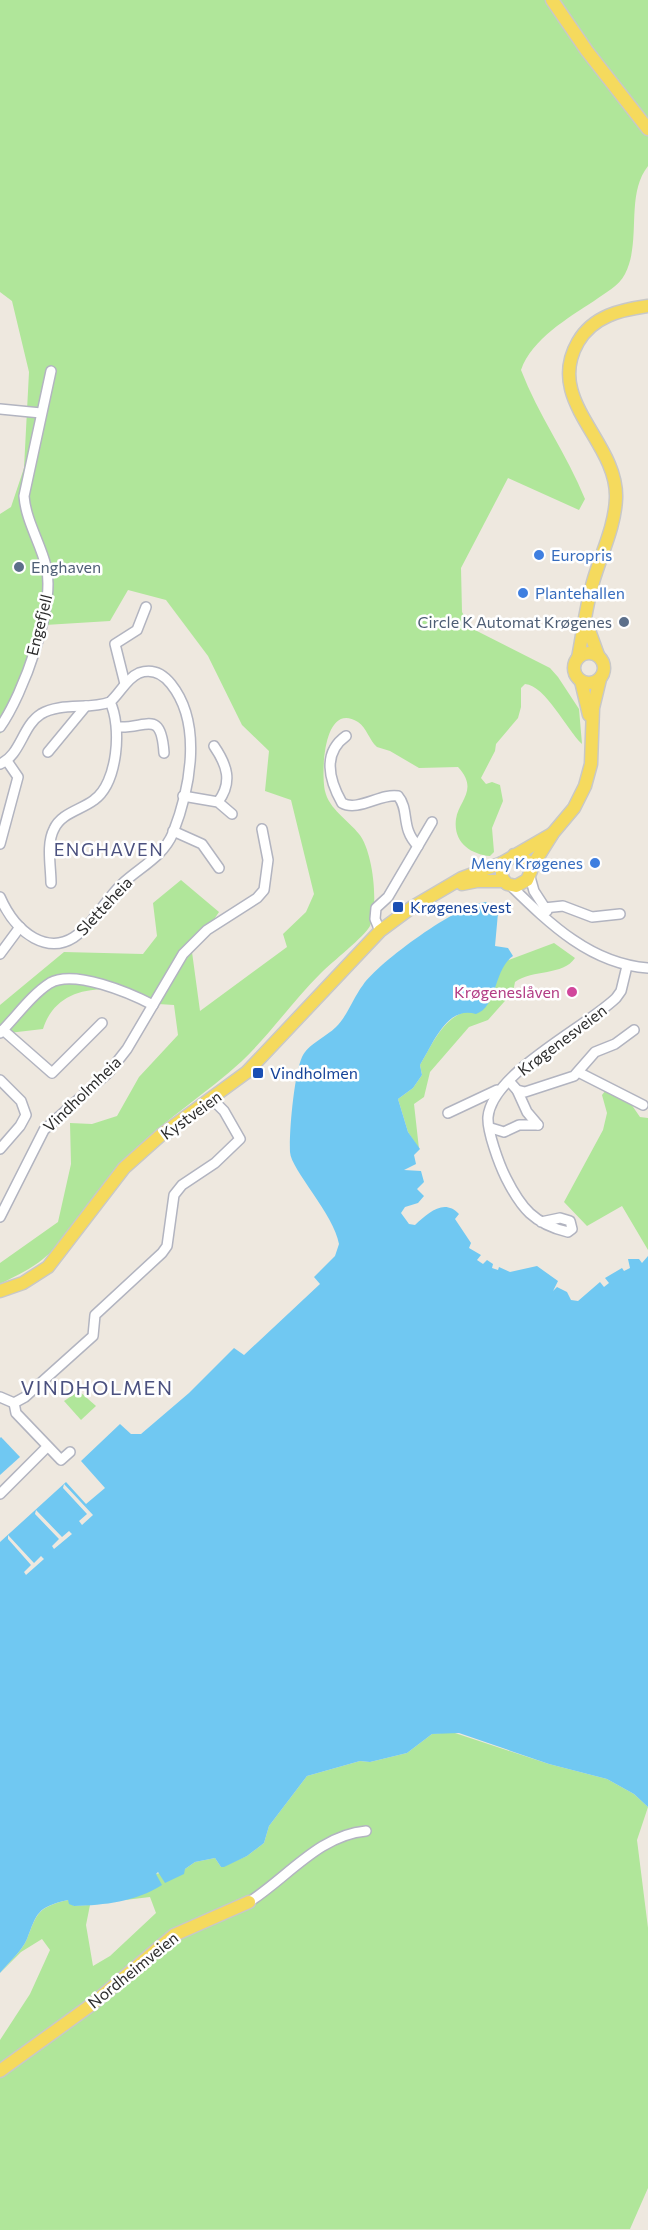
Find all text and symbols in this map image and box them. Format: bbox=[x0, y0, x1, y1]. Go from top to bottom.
place label: Europris bbox=[551, 545, 612, 564]
marker: Europris bbox=[532, 548, 546, 562]
place label: Enghaven bbox=[31, 557, 101, 576]
marker: Enghaven bbox=[12, 560, 26, 574]
place label: Plantehallen bbox=[535, 583, 625, 602]
marker: Plantehallen bbox=[516, 586, 530, 600]
street label: Engefjell bbox=[22, 592, 55, 657]
place label: Circle K Automat Krøgenes bbox=[418, 612, 612, 631]
marker: Circle K Automat Krøgenes bbox=[617, 615, 631, 629]
district label: ENGHAVEN bbox=[54, 838, 164, 860]
place label: Meny Krøgenes bbox=[471, 853, 583, 872]
marker: Meny Krøgenes bbox=[588, 856, 602, 870]
street label: Sletteheia bbox=[72, 872, 136, 939]
place label: Krøgenes vest bbox=[410, 897, 512, 916]
marker: Krøgenes vest bbox=[391, 900, 405, 914]
place label: Krøgeneslåven bbox=[454, 982, 560, 1001]
marker: Krøgeneslåven bbox=[565, 985, 579, 999]
street label: Krøgenesveien bbox=[514, 1000, 610, 1079]
street label: Vindholmheia bbox=[39, 1052, 124, 1135]
place label: Vindholmen bbox=[270, 1063, 358, 1082]
marker: Vindholmen bbox=[251, 1066, 265, 1080]
street label: Kystveien bbox=[157, 1086, 225, 1143]
district label: VINDHOLMEN bbox=[20, 1375, 174, 1399]
street label: Nordheimveien bbox=[84, 1927, 182, 2012]

